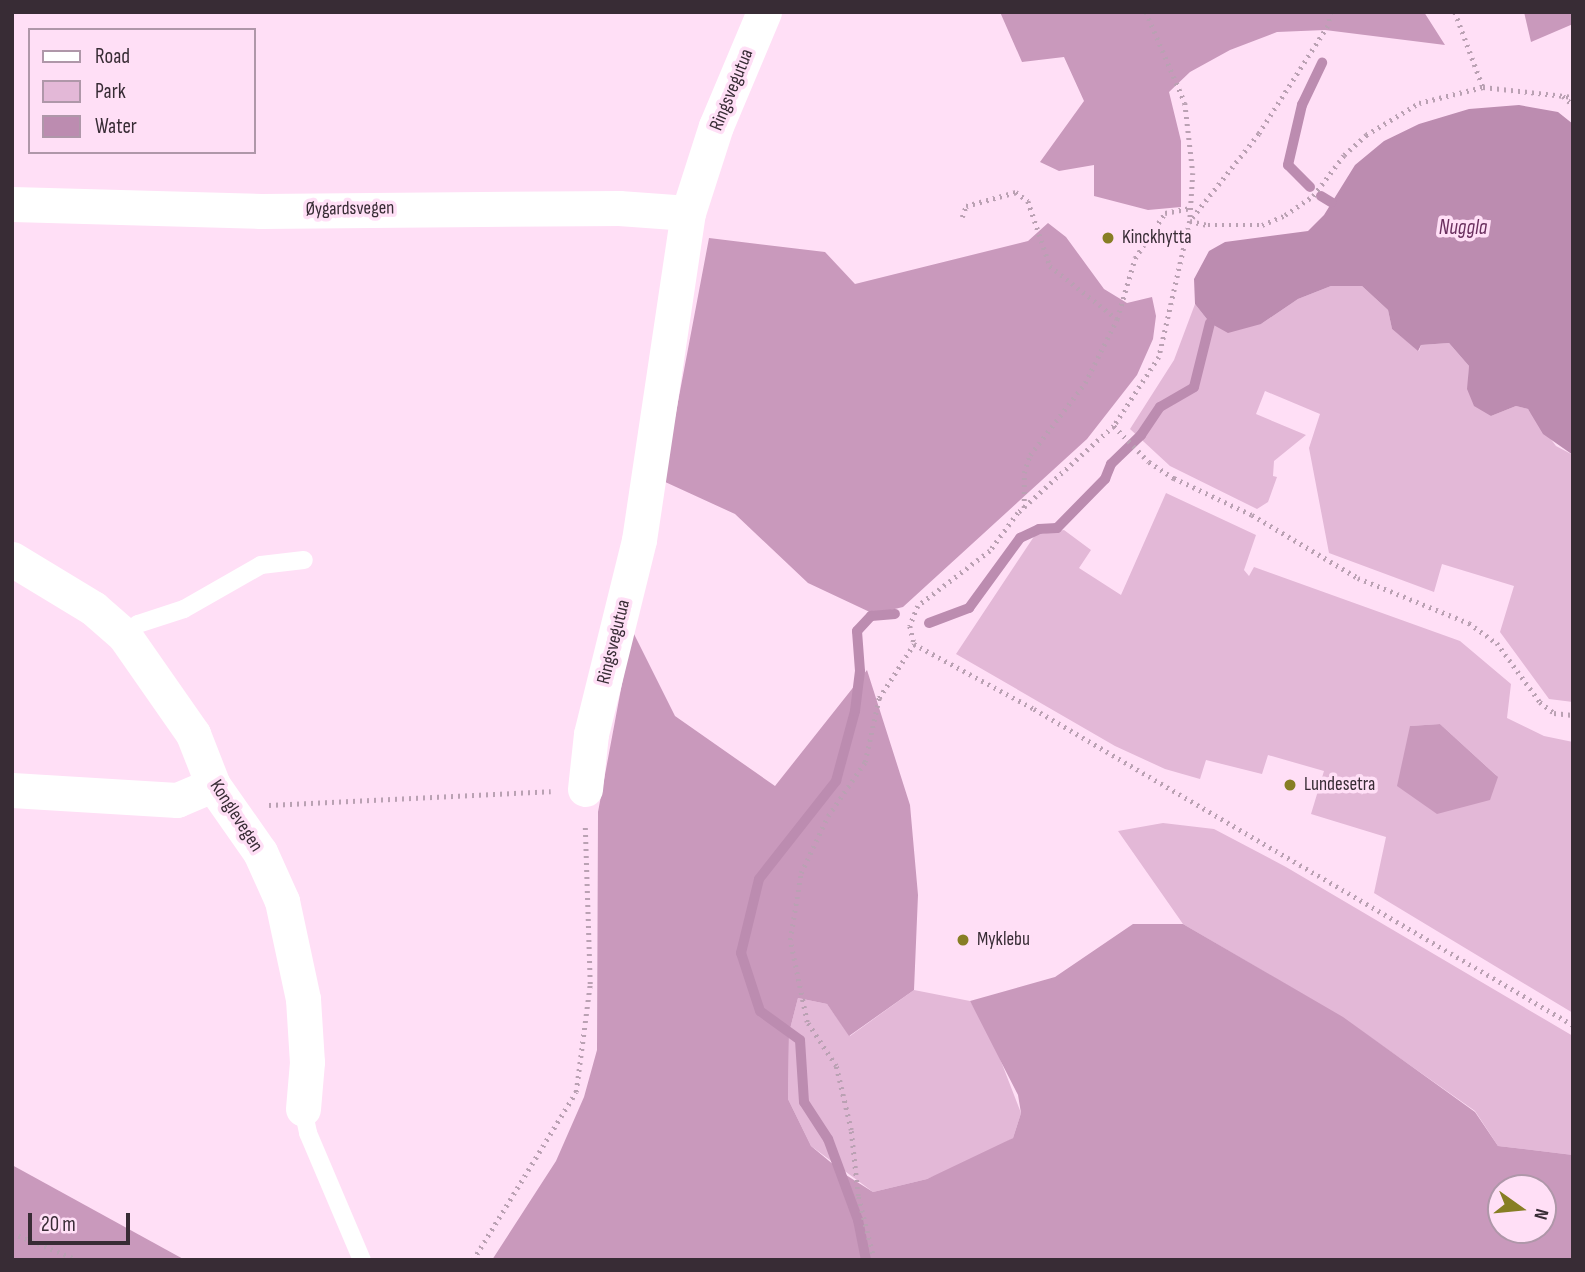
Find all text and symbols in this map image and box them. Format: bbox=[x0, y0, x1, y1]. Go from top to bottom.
legend bbox=[28, 28, 256, 154]
text: Road bbox=[95, 44, 130, 69]
street label: Ringsvegutua bbox=[705, 46, 759, 134]
text: Park bbox=[95, 79, 126, 104]
text: Water bbox=[95, 114, 137, 139]
street label: Øygardsvegen bbox=[305, 197, 395, 221]
water label: Nuggla bbox=[1439, 215, 1487, 241]
place label: Kinckhytta bbox=[1122, 227, 1192, 249]
marker: Kinckhytta bbox=[1100, 230, 1116, 246]
street label: Ringsvegutua bbox=[593, 597, 635, 687]
place label: Lundesetra bbox=[1304, 774, 1375, 796]
street label: Konglevegen bbox=[204, 776, 268, 856]
marker: Lundesetra bbox=[1282, 777, 1298, 793]
place label: Myklebu bbox=[977, 929, 1030, 951]
marker: Myklebu bbox=[955, 932, 971, 948]
north arrow bbox=[1487, 1174, 1557, 1244]
scale bar bbox=[32, 1198, 133, 1242]
text: N bbox=[1528, 1206, 1553, 1222]
text: 20 m bbox=[41, 1212, 76, 1237]

